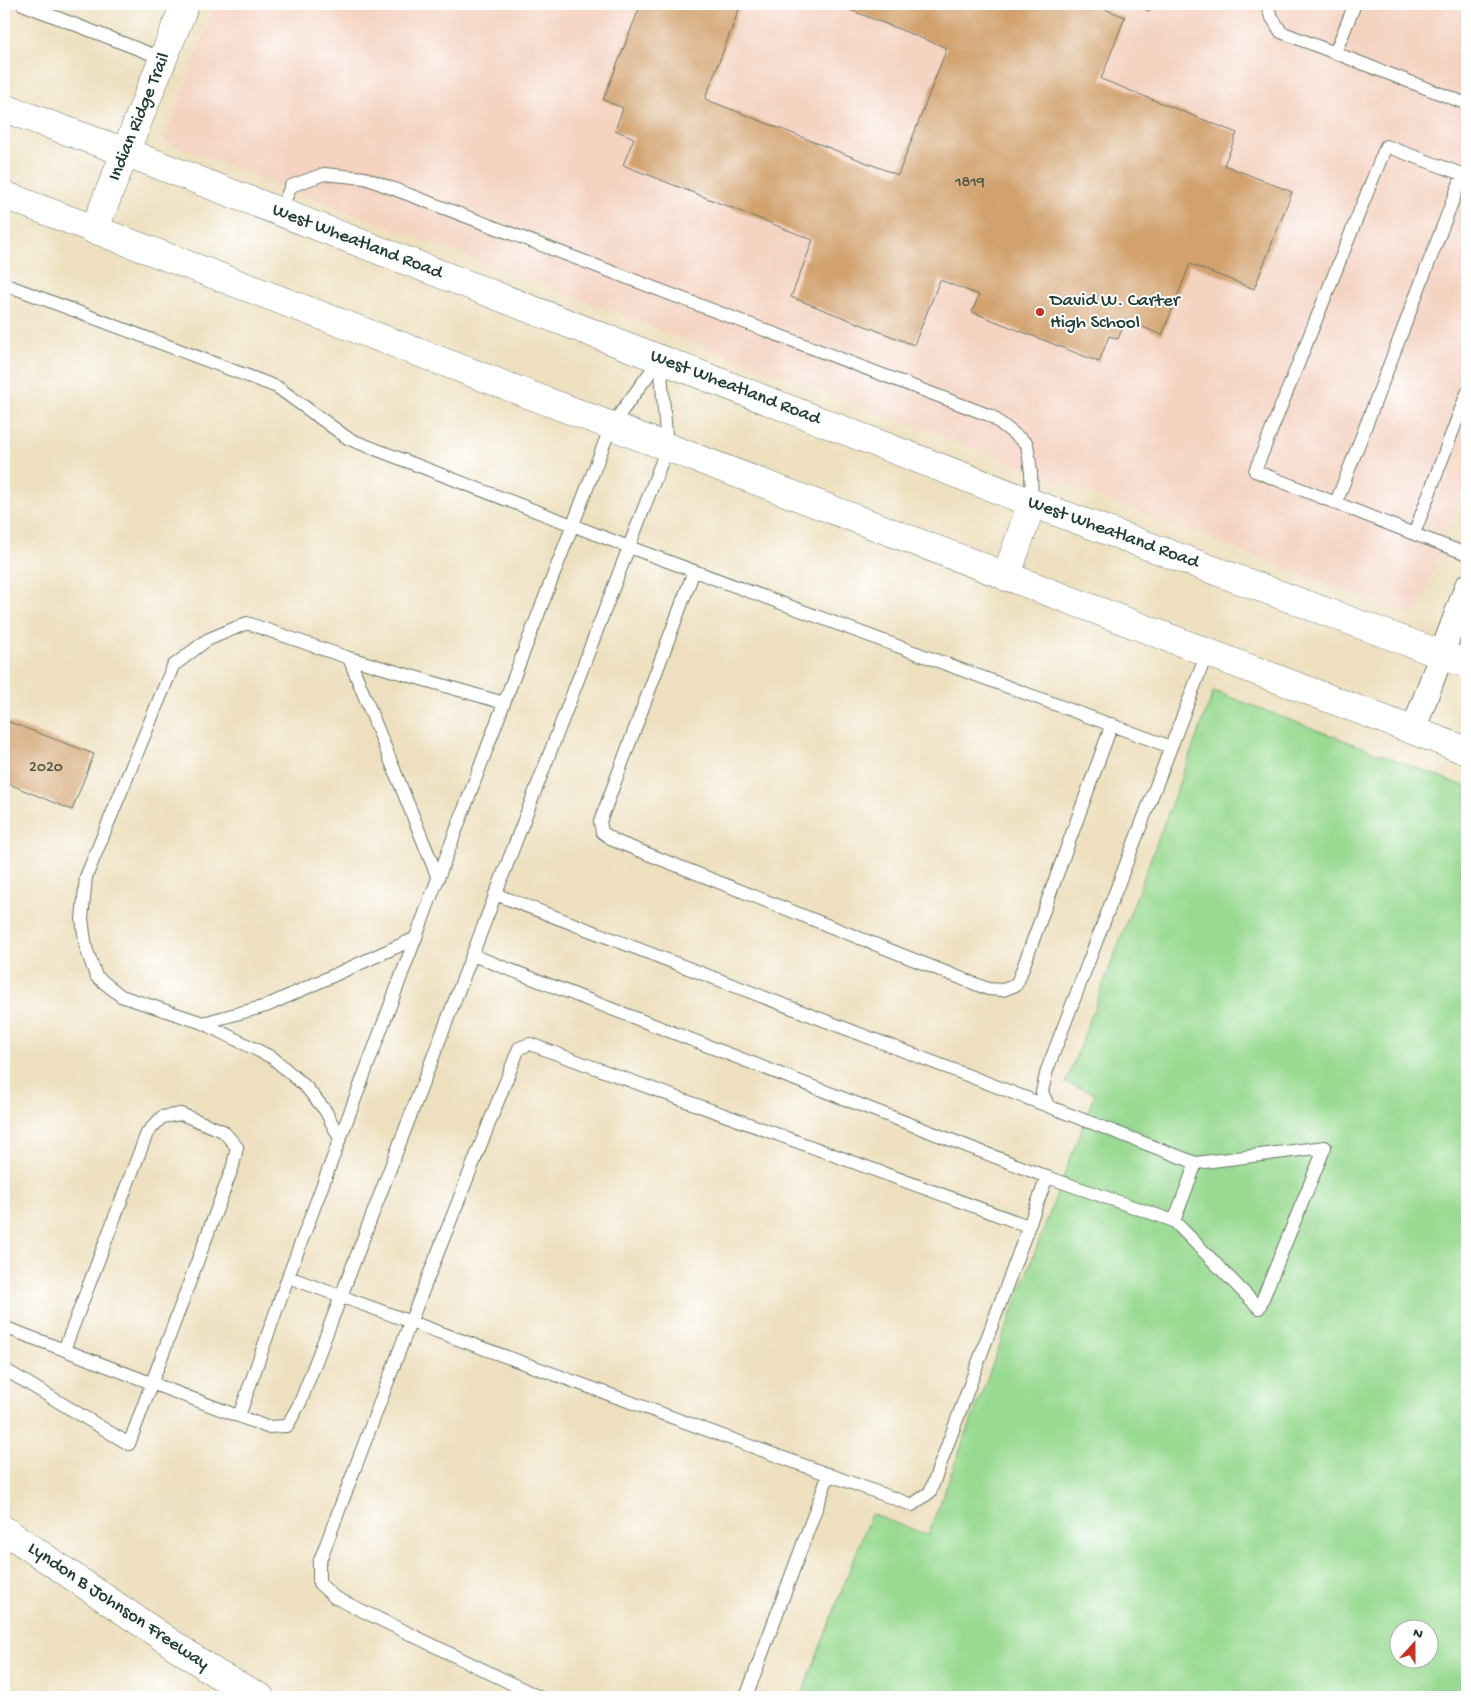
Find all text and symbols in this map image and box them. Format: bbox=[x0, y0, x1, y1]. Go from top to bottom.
street label: Indian Ridge Trail bbox=[104, 50, 176, 184]
house number: 1819 bbox=[954, 174, 985, 193]
street label: West Wheatland Road bbox=[269, 199, 447, 286]
place label: David W. Carter High School bbox=[1048, 290, 1182, 335]
marker: David W. Carter High School bbox=[1034, 306, 1046, 318]
street label: West Wheatland Road bbox=[647, 345, 825, 432]
street label: West Wheatland Road bbox=[1024, 491, 1204, 575]
house number: 2020 bbox=[29, 759, 63, 778]
street label: Lyndon B Johnson Freeway bbox=[23, 1538, 214, 1677]
north arrow bbox=[1388, 1618, 1438, 1668]
text: N bbox=[1410, 1625, 1425, 1644]

